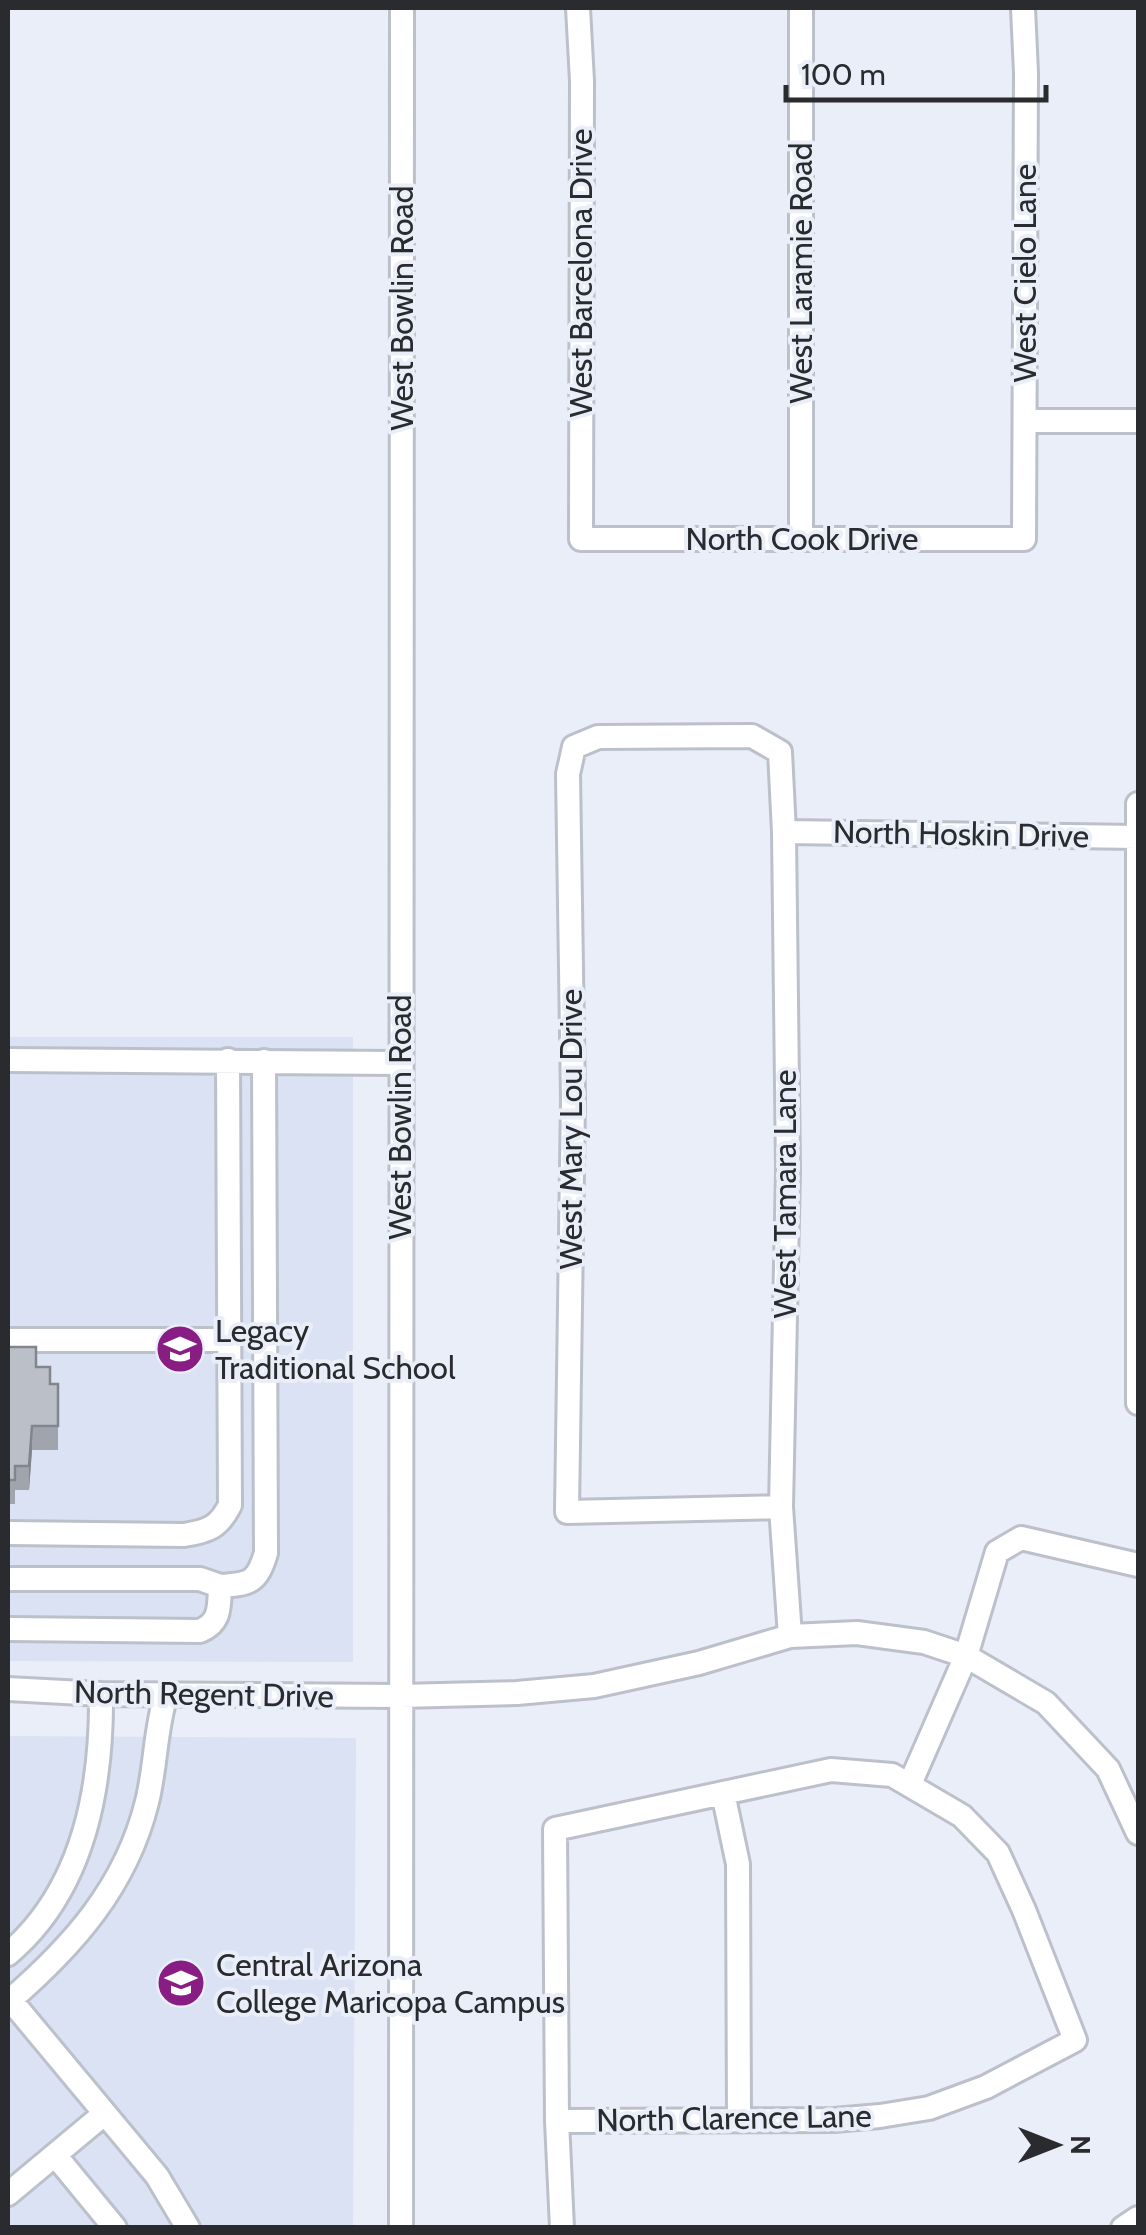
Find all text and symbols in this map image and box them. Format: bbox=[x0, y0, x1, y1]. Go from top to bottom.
scale bar bbox=[786, 40, 1046, 102]
text: 100 m bbox=[801, 56, 886, 93]
street label: West Barcelona Drive bbox=[561, 129, 600, 417]
street label: West Laramie Road bbox=[781, 142, 820, 404]
street label: West Cielo Lane bbox=[1005, 164, 1044, 382]
street label: West Bowlin Road bbox=[382, 185, 421, 431]
street label: North Cook Drive bbox=[686, 519, 918, 558]
street label: North Hoskin Drive bbox=[833, 812, 1089, 855]
street label: West Mary Lou Drive bbox=[551, 989, 590, 1269]
street label: West Bowlin Road bbox=[380, 994, 419, 1240]
street label: West Tamara Lane bbox=[765, 1070, 804, 1318]
place label: Legacy Traditional School bbox=[215, 1311, 456, 1387]
school or university icon: Legacy Traditional School bbox=[154, 1323, 206, 1375]
street label: North Regent Drive bbox=[74, 1672, 334, 1715]
place label: Central Arizona College Maricopa Campus bbox=[216, 1945, 565, 2021]
school or university icon: Central Arizona College Maricopa Campus bbox=[155, 1957, 207, 2009]
north arrow bbox=[1006, 2095, 1106, 2195]
street label: North Clarence Lane bbox=[596, 2096, 872, 2139]
text: N bbox=[1064, 2135, 1098, 2155]

